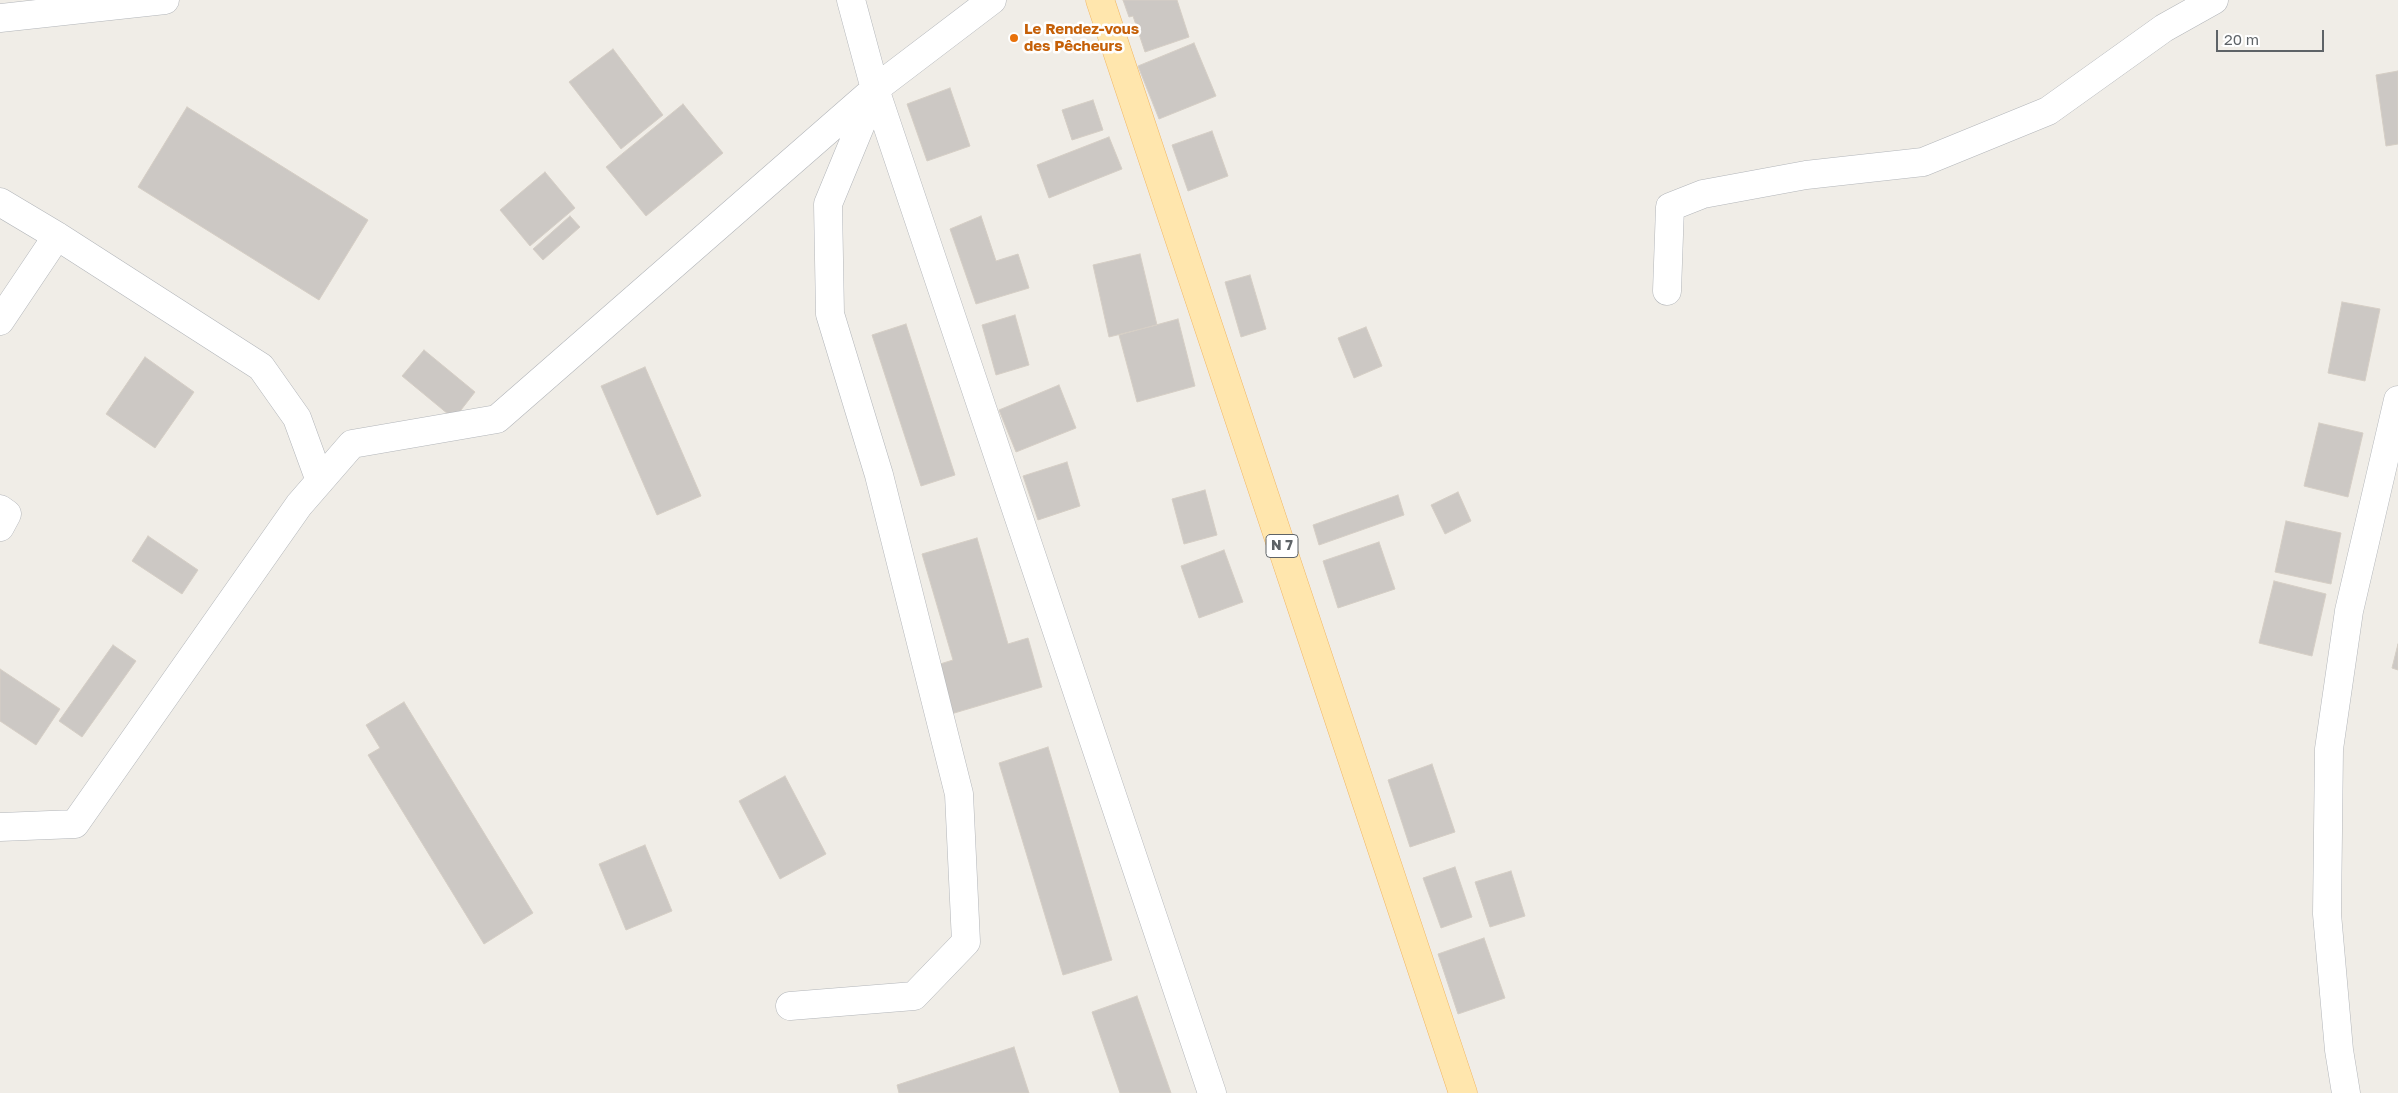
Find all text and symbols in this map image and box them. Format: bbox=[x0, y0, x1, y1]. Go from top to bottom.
place label: Le Rendez-vous des Pêcheurs bbox=[1024, 20, 1139, 55]
scale bar bbox=[2218, 20, 2326, 52]
text: 20 m bbox=[2224, 30, 2259, 48]
marker: Le Rendez-vous des Pêcheurs bbox=[1008, 32, 1020, 44]
road number: N 7 bbox=[1266, 534, 1298, 558]

